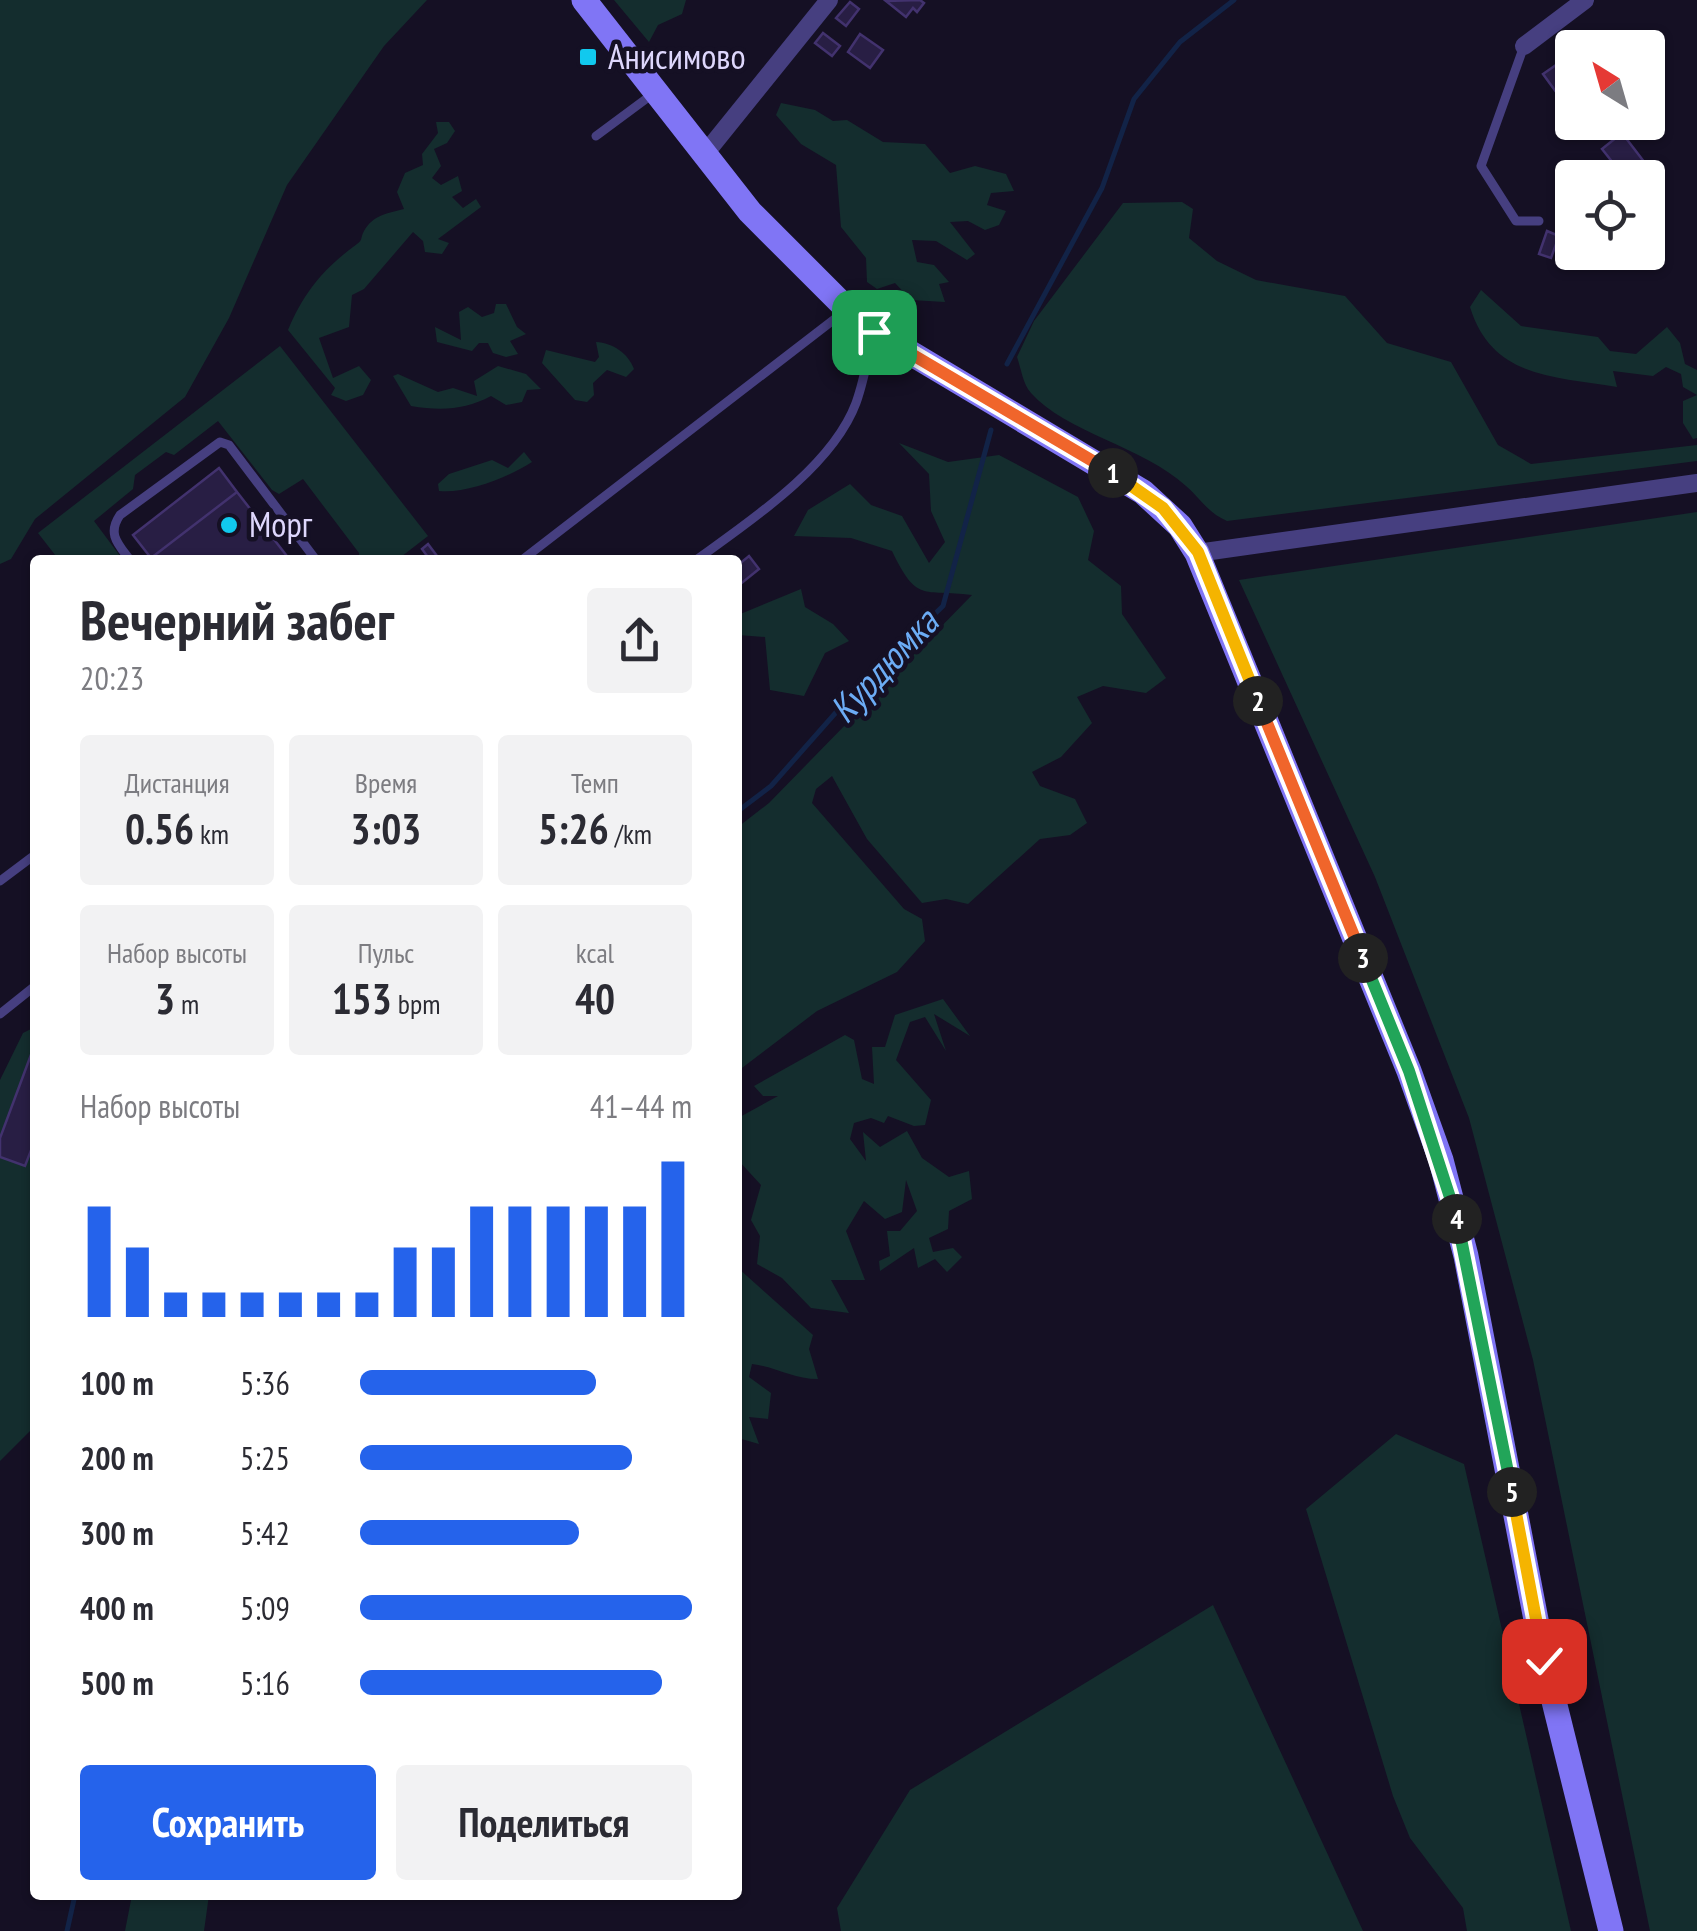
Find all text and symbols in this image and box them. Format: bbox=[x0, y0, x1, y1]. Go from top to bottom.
north arrow bbox=[1555, 30, 1665, 140]
map controls bbox=[1555, 30, 1665, 270]
place label: Анисимово bbox=[608, 33, 746, 79]
marker: Анисимово bbox=[577, 46, 599, 68]
button: locate bbox=[1555, 160, 1665, 270]
pin bbox=[832, 290, 917, 375]
icon: arrive bbox=[847, 305, 902, 360]
pin: 1 bbox=[1088, 448, 1138, 498]
text: 1 bbox=[1106, 454, 1120, 491]
place label: Морг bbox=[249, 501, 313, 547]
marker: Морг bbox=[218, 514, 240, 536]
text: Вечерний забег bbox=[80, 584, 394, 655]
button: share bbox=[587, 588, 692, 693]
water label: Курдюмка bbox=[818, 597, 949, 732]
text: 20:23 bbox=[80, 657, 144, 699]
pin: 2 bbox=[1233, 676, 1283, 726]
text: 2 bbox=[1251, 682, 1265, 719]
text: Дистанция bbox=[125, 764, 229, 801]
text: Время bbox=[355, 764, 417, 801]
text: Темп bbox=[571, 764, 619, 801]
text: 0.56 bbox=[125, 801, 194, 856]
text: 3:03 bbox=[351, 801, 421, 856]
text: 5:26 bbox=[538, 801, 609, 856]
text: km bbox=[194, 815, 229, 852]
text: /km bbox=[609, 815, 652, 852]
pin: 3 bbox=[1338, 933, 1388, 983]
text: Набор высоты bbox=[107, 934, 247, 971]
text: Пульс bbox=[358, 934, 414, 971]
text: kcal bbox=[576, 934, 614, 971]
text: 3 bbox=[1356, 939, 1370, 976]
text: 3 bbox=[155, 971, 175, 1026]
text: 153 bbox=[332, 971, 392, 1026]
text: 40 bbox=[575, 971, 615, 1026]
text: m bbox=[175, 985, 199, 1022]
text: bpm bbox=[392, 985, 440, 1022]
text: Набор высоты bbox=[80, 1085, 240, 1127]
text: 41–44 m bbox=[590, 1085, 692, 1127]
pin: 4 bbox=[1432, 1194, 1482, 1244]
text: 4 bbox=[1450, 1200, 1464, 1237]
text: 100 m bbox=[80, 1362, 154, 1404]
text: 5:36 bbox=[240, 1362, 290, 1404]
text: 200 m bbox=[80, 1437, 154, 1479]
text: 5:25 bbox=[240, 1437, 290, 1479]
pin: 5 bbox=[1487, 1467, 1537, 1517]
text: 5 bbox=[1505, 1473, 1519, 1510]
text: 300 m bbox=[80, 1512, 154, 1554]
text: 5:42 bbox=[240, 1512, 290, 1554]
text: 400 m bbox=[80, 1587, 154, 1629]
text: 5:09 bbox=[240, 1587, 290, 1629]
pin bbox=[1502, 1619, 1587, 1704]
icon: check bbox=[1517, 1634, 1572, 1689]
text: 500 m bbox=[80, 1662, 154, 1704]
text: 5:16 bbox=[240, 1662, 290, 1704]
button: Сохранить bbox=[80, 1765, 376, 1880]
button: Поделиться bbox=[396, 1765, 692, 1880]

